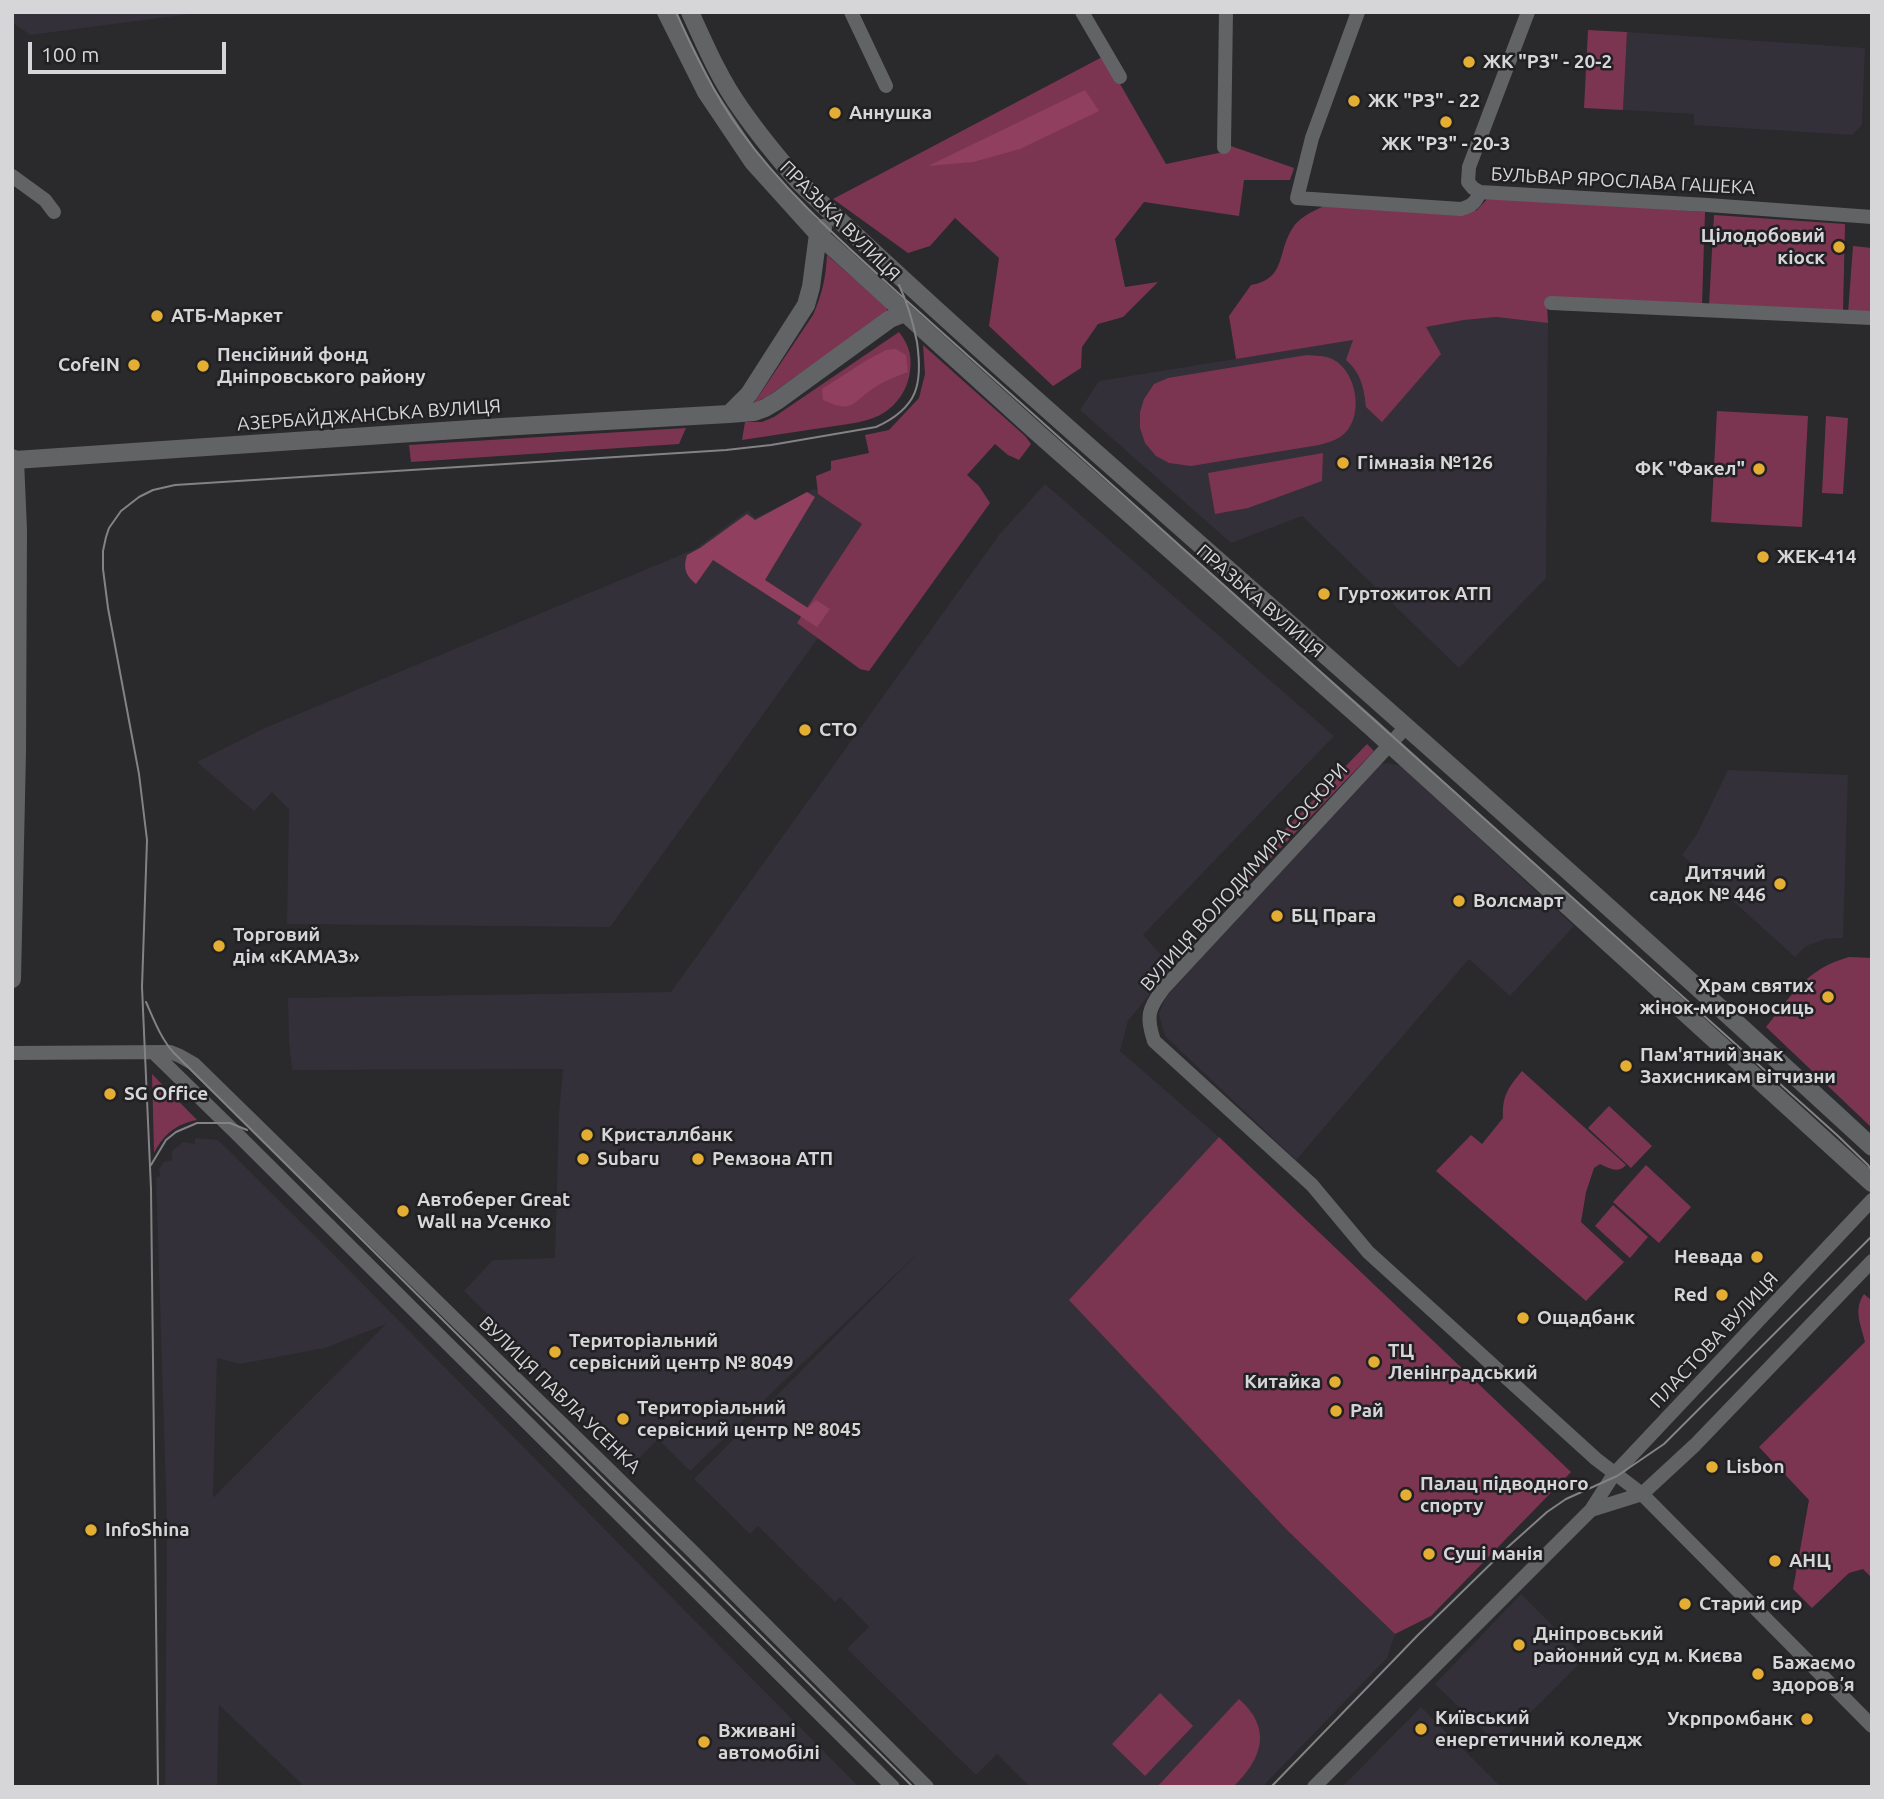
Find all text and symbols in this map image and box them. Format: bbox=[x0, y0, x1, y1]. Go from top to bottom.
scale bar bbox=[32, 28, 229, 72]
text: 100 m bbox=[41, 42, 99, 66]
place label: ЖК "РЗ" - 20-2 bbox=[1483, 51, 1612, 73]
marker: ЖК "РЗ" - 20-2 bbox=[1461, 54, 1477, 70]
place label: ЖК "РЗ" - 22 bbox=[1368, 90, 1480, 112]
marker: ЖК "РЗ" - 22 bbox=[1346, 93, 1362, 109]
place label: Аннушка bbox=[849, 102, 932, 124]
marker: Аннушка bbox=[827, 105, 843, 121]
marker: ЖК "РЗ" - 20-3 bbox=[1438, 114, 1454, 130]
place label: ЖК "РЗ" - 20-3 bbox=[1381, 133, 1511, 155]
street label: ПРАЗЬКА ВУЛИЦЯ bbox=[775, 156, 905, 286]
street label: БУЛЬВАР ЯРОСЛАВА ГАШЕКА bbox=[1490, 163, 1756, 199]
place label: Цілодобовий кіоск bbox=[1701, 225, 1825, 269]
marker: Цілодобовий кіоск bbox=[1831, 239, 1847, 255]
place label: АТБ-Маркет bbox=[171, 305, 283, 327]
marker: АТБ-Маркет bbox=[149, 308, 165, 324]
place label: Пенсійний фонд Дніпровського району bbox=[217, 344, 426, 388]
place label: CofeIN bbox=[58, 354, 120, 376]
marker: CofeIN bbox=[126, 357, 142, 373]
marker: Пенсійний фонд Дніпровського району bbox=[195, 358, 211, 374]
street label: АЗЕРБАЙДЖАНСЬКА ВУЛИЦЯ bbox=[236, 394, 502, 436]
place label: Гімназія №126 bbox=[1357, 452, 1493, 474]
marker: Гімназія №126 bbox=[1335, 455, 1351, 471]
place label: ФК "Факел" bbox=[1635, 458, 1745, 480]
marker: ФК "Факел" bbox=[1751, 461, 1767, 477]
street label: ПРАЗЬКА ВУЛИЦЯ bbox=[1192, 540, 1328, 662]
place label: ЖЕК-414 bbox=[1777, 546, 1857, 568]
marker: ЖЕК-414 bbox=[1755, 549, 1771, 565]
place label: Гуртожиток АТП bbox=[1338, 583, 1492, 605]
marker: Гуртожиток АТП bbox=[1316, 586, 1332, 602]
place label: СТО bbox=[819, 719, 857, 741]
marker: СТО bbox=[797, 722, 813, 738]
street label: ВУЛИЦЯ ВОЛОДИМИРА СОСЮРИ bbox=[1136, 758, 1352, 996]
place label: Дитячий садок № 446 bbox=[1649, 862, 1766, 906]
marker: Дитячий садок № 446 bbox=[1772, 876, 1788, 892]
place label: Волсмарт bbox=[1473, 890, 1564, 912]
marker: Волсмарт bbox=[1451, 893, 1467, 909]
place label: БЦ Прага bbox=[1291, 905, 1376, 927]
marker: БЦ Прага bbox=[1269, 908, 1285, 924]
place label: Торговий дім «КАМАЗ» bbox=[233, 924, 359, 968]
marker: Торговий дім «КАМАЗ» bbox=[211, 938, 227, 954]
place label: Храм святих жінок-мироносиць bbox=[1639, 975, 1814, 1019]
marker: Храм святих жінок-мироносиць bbox=[1820, 989, 1836, 1005]
place label: Пам'ятний знак Захисникам вітчизни bbox=[1640, 1044, 1836, 1088]
marker: Пам'ятний знак Захисникам вітчизни bbox=[1618, 1058, 1634, 1074]
place label: SG Office bbox=[124, 1083, 208, 1105]
marker: SG Office bbox=[102, 1086, 118, 1102]
place label: Кристаллбанк bbox=[601, 1124, 733, 1146]
marker: Кристаллбанк bbox=[579, 1127, 595, 1143]
place label: Subaru bbox=[597, 1148, 660, 1170]
place label: Ремзона АТП bbox=[712, 1148, 833, 1170]
marker: Subaru bbox=[575, 1151, 591, 1167]
marker: Ремзона АТП bbox=[690, 1151, 706, 1167]
place label: Автоберег Great Wall на Усенко bbox=[417, 1189, 570, 1233]
marker: Автоберег Great Wall на Усенко bbox=[395, 1203, 411, 1219]
place label: Невада bbox=[1674, 1246, 1743, 1268]
marker: Невада bbox=[1749, 1249, 1765, 1265]
street label: ПЛАСТОВА ВУЛИЦЯ bbox=[1645, 1267, 1783, 1413]
place label: Red bbox=[1674, 1284, 1708, 1306]
marker: Red bbox=[1714, 1287, 1730, 1303]
place label: Ощадбанк bbox=[1537, 1307, 1635, 1329]
marker: Ощадбанк bbox=[1515, 1310, 1531, 1326]
street label: ВУЛИЦЯ ПАВЛА УСЕНКА bbox=[474, 1312, 646, 1478]
place label: Територіальний сервісний центр № 8049 bbox=[569, 1330, 793, 1374]
place label: ТЦ Ленінградський bbox=[1388, 1340, 1538, 1384]
marker: Територіальний сервісний центр № 8049 bbox=[547, 1344, 563, 1360]
marker: ТЦ Ленінградський bbox=[1366, 1354, 1382, 1370]
place label: Китайка bbox=[1244, 1371, 1321, 1393]
marker: Китайка bbox=[1327, 1374, 1343, 1390]
place label: Територіальний сервісний центр № 8045 bbox=[637, 1397, 861, 1441]
place label: Рай bbox=[1350, 1400, 1384, 1422]
marker: Рай bbox=[1328, 1403, 1344, 1419]
marker: Територіальний сервісний центр № 8045 bbox=[615, 1411, 631, 1427]
place label: Lisbon bbox=[1726, 1456, 1785, 1478]
marker: Lisbon bbox=[1704, 1459, 1720, 1475]
place label: Палац підводного спорту bbox=[1420, 1473, 1589, 1517]
marker: Палац підводного спорту bbox=[1398, 1487, 1414, 1503]
place label: InfoShina bbox=[105, 1519, 190, 1541]
marker: InfoShina bbox=[83, 1522, 99, 1538]
place label: Суші манія bbox=[1443, 1543, 1543, 1565]
marker: Суші манія bbox=[1421, 1546, 1437, 1562]
place label: АНЦ bbox=[1789, 1550, 1831, 1572]
marker: АНЦ bbox=[1767, 1553, 1783, 1569]
place label: Старий сир bbox=[1699, 1593, 1802, 1615]
marker: Старий сир bbox=[1677, 1596, 1693, 1612]
place label: Дніпровський районний суд м. Києва bbox=[1533, 1623, 1743, 1667]
marker: Дніпровський районний суд м. Києва bbox=[1511, 1637, 1527, 1653]
place label: Бажаємо здоровʼя bbox=[1772, 1652, 1856, 1696]
marker: Бажаємо здоровʼя bbox=[1750, 1666, 1766, 1682]
place label: Київський енергетичний коледж bbox=[1435, 1707, 1642, 1751]
place label: Укрпромбанк bbox=[1667, 1708, 1793, 1730]
marker: Укрпромбанк bbox=[1799, 1711, 1815, 1727]
place label: Вживані автомобілі bbox=[718, 1720, 820, 1764]
marker: Київський енергетичний коледж bbox=[1413, 1721, 1429, 1737]
marker: Вживані автомобілі bbox=[696, 1734, 712, 1750]

